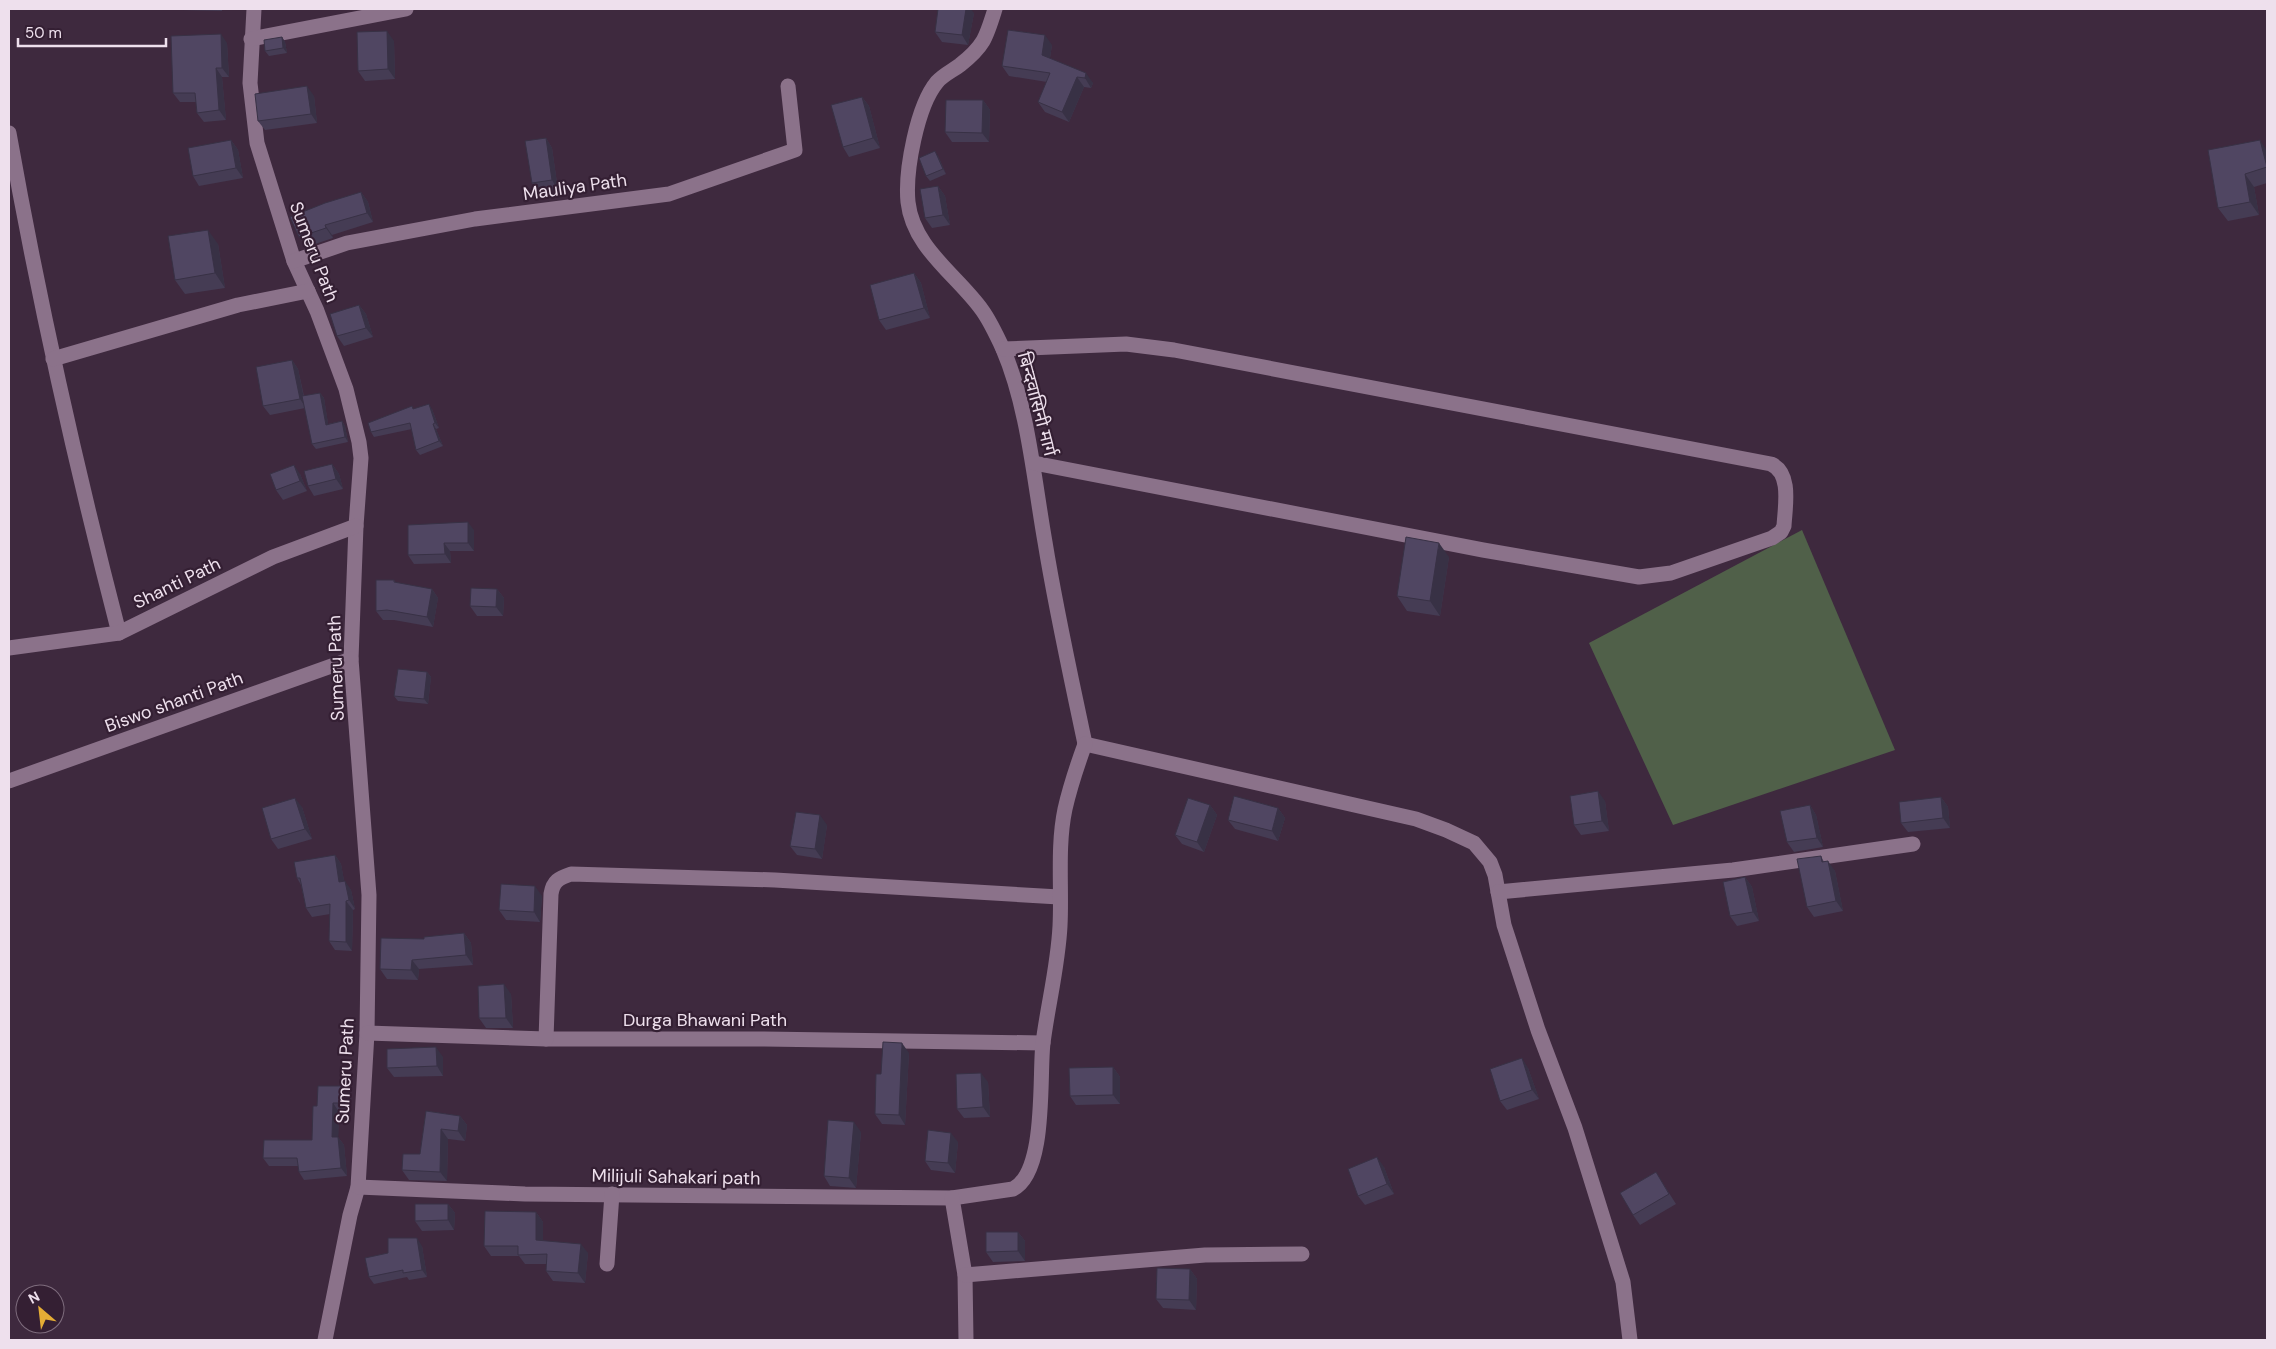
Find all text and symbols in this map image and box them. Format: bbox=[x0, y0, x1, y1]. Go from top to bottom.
scale bar bbox=[18, 15, 165, 47]
text: 50 m bbox=[25, 23, 62, 43]
street label: Mauliya Path bbox=[522, 168, 628, 206]
street label: Sumeru Path bbox=[284, 198, 344, 306]
street label: बिन्दवासिनी मार्ग bbox=[1012, 349, 1063, 460]
street label: Shanti Path bbox=[129, 552, 225, 614]
street label: Sumeru Path bbox=[322, 615, 350, 721]
street label: Biswo shanti Path bbox=[102, 666, 246, 738]
street label: Durga Bhawani Path bbox=[623, 1008, 787, 1032]
street label: Sumeru Path bbox=[330, 1018, 360, 1124]
street label: Milijuli Sahakari path bbox=[591, 1164, 761, 1190]
north arrow bbox=[15, 1284, 65, 1334]
text: N bbox=[25, 1287, 43, 1308]

